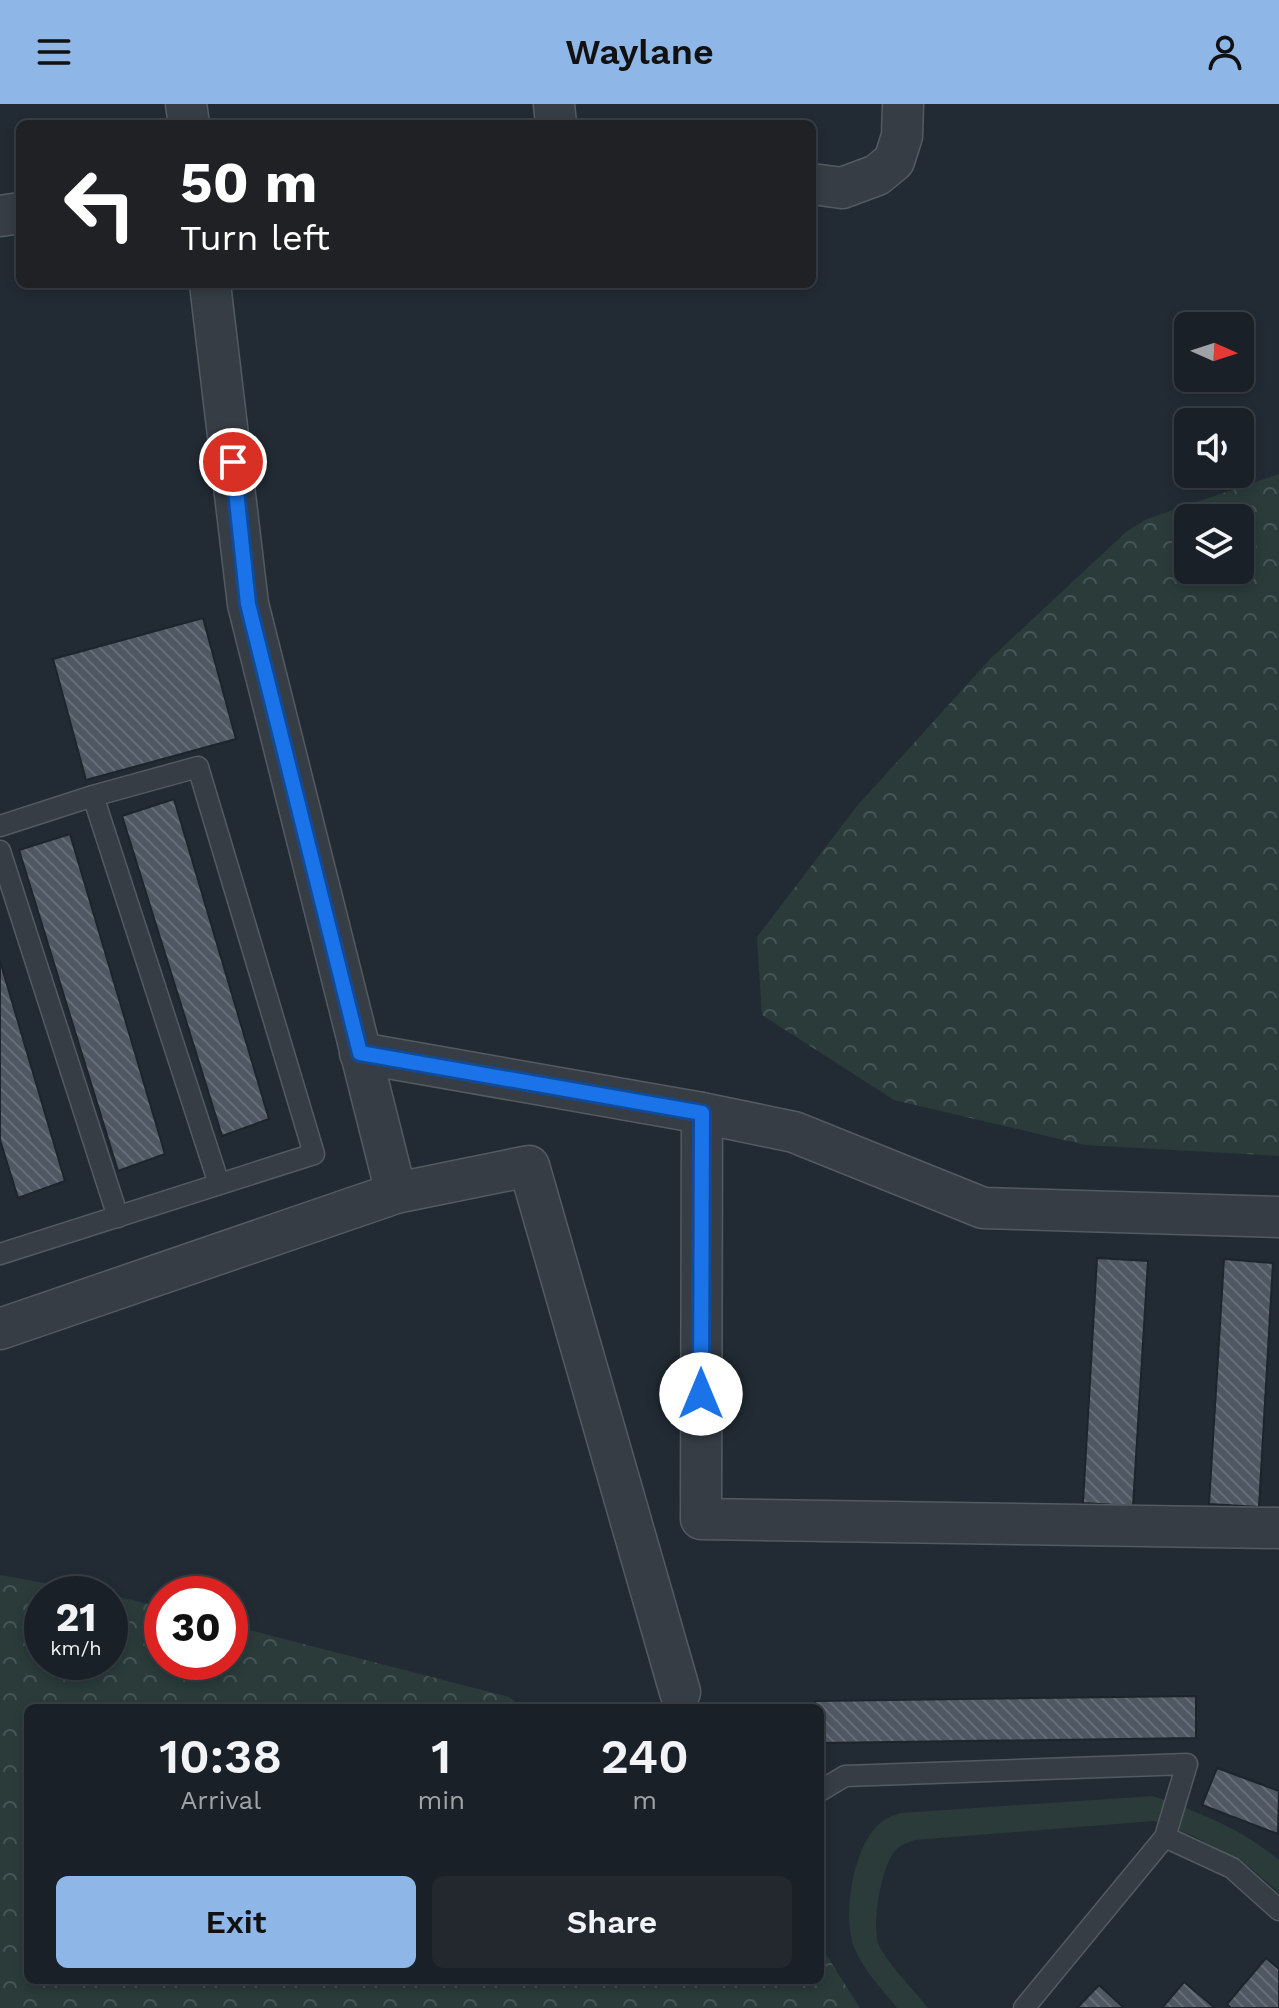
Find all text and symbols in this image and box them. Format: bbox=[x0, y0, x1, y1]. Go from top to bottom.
icon: menu bbox=[32, 30, 76, 74]
icon: person bbox=[1203, 30, 1247, 74]
text: Waylane bbox=[565, 31, 714, 73]
text: 50 m bbox=[180, 150, 317, 216]
icon: left bbox=[48, 152, 152, 256]
text: Turn left bbox=[180, 217, 330, 259]
north arrow bbox=[1174, 312, 1254, 392]
map controls bbox=[1174, 312, 1254, 584]
button: sound bbox=[1174, 408, 1254, 488]
pin bbox=[199, 428, 267, 496]
icon: arrive bbox=[211, 440, 255, 484]
button: layers bbox=[1174, 504, 1254, 584]
position arrow bbox=[659, 1352, 743, 1436]
speed limit sign: 30 bbox=[144, 1576, 248, 1680]
text: 21 bbox=[55, 1594, 97, 1641]
text: km/h bbox=[50, 1636, 102, 1660]
text: 10:38 bbox=[159, 1728, 282, 1785]
text: 1 bbox=[431, 1728, 451, 1785]
text: 240 bbox=[600, 1728, 689, 1785]
text: Arrival bbox=[180, 1785, 261, 1815]
text: min bbox=[417, 1785, 465, 1815]
text: m bbox=[632, 1785, 657, 1815]
button: Exit bbox=[56, 1876, 416, 1968]
button: Share bbox=[432, 1876, 792, 1968]

